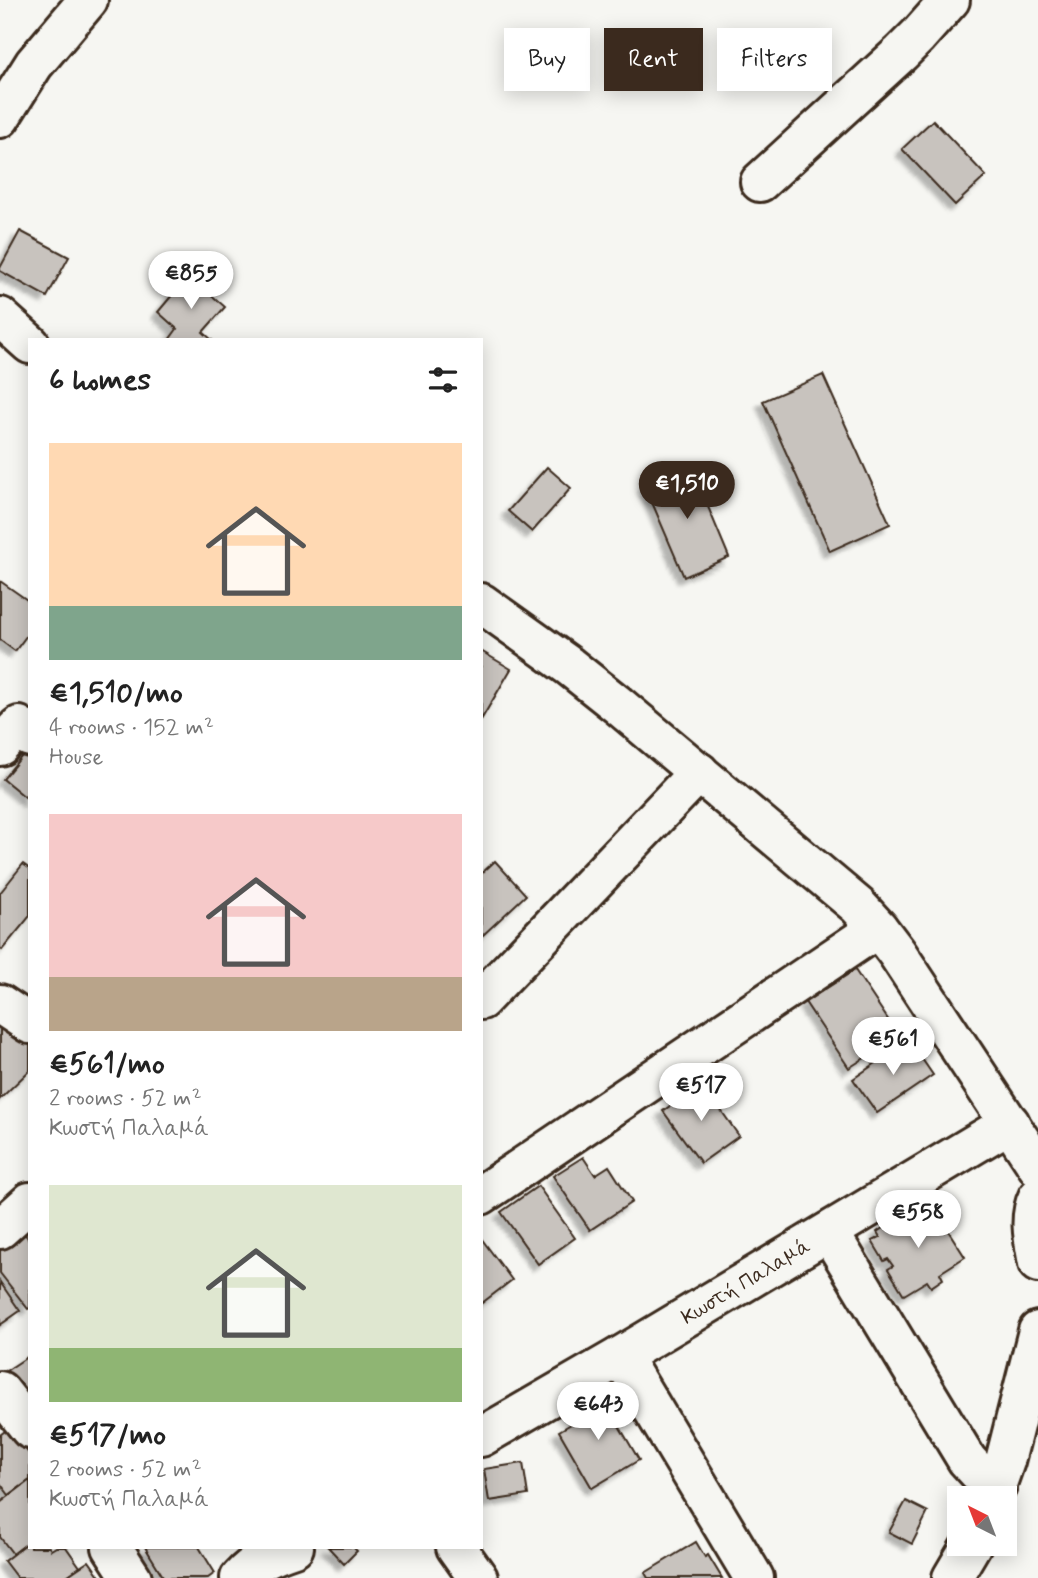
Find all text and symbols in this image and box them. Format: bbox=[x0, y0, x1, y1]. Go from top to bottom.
chip: Buy bbox=[504, 28, 590, 91]
chip: Rent bbox=[604, 28, 703, 91]
chip: Filters bbox=[717, 28, 832, 91]
pin: €855 bbox=[150, 252, 232, 311]
text: €855 bbox=[164, 259, 218, 289]
text: 6 homes bbox=[49, 361, 151, 400]
icon: filters bbox=[424, 361, 462, 399]
pin: €1,510 bbox=[630, 462, 744, 521]
text: €1,510 bbox=[655, 469, 719, 499]
icon: home bbox=[193, 488, 319, 614]
text: €1,510/mo bbox=[49, 674, 183, 713]
text: 4 rooms · 152 m² bbox=[49, 713, 214, 743]
text: House bbox=[49, 743, 103, 773]
icon: home bbox=[193, 859, 319, 985]
pin: €561 bbox=[852, 1018, 934, 1077]
text: €561 bbox=[868, 1025, 918, 1055]
text: €561/mo bbox=[49, 1045, 165, 1084]
pin: €517 bbox=[660, 1064, 742, 1123]
text: €517 bbox=[675, 1071, 727, 1101]
text: 2 rooms · 52 m² bbox=[49, 1084, 202, 1114]
text: Κωστή Παλαμά bbox=[49, 1114, 209, 1144]
pin: €558 bbox=[877, 1190, 959, 1250]
text: €558 bbox=[891, 1198, 945, 1228]
icon: home bbox=[193, 1230, 319, 1356]
street label: Κωστή Παλαμά bbox=[676, 1232, 816, 1332]
pin: €643 bbox=[557, 1382, 639, 1442]
text: €643 bbox=[573, 1390, 623, 1420]
text: €517/mo bbox=[49, 1416, 166, 1455]
text: 2 rooms · 52 m² bbox=[49, 1455, 202, 1485]
text: Κωστή Παλαμά bbox=[49, 1485, 209, 1515]
north arrow bbox=[947, 1486, 1017, 1556]
map controls bbox=[947, 1486, 1017, 1556]

